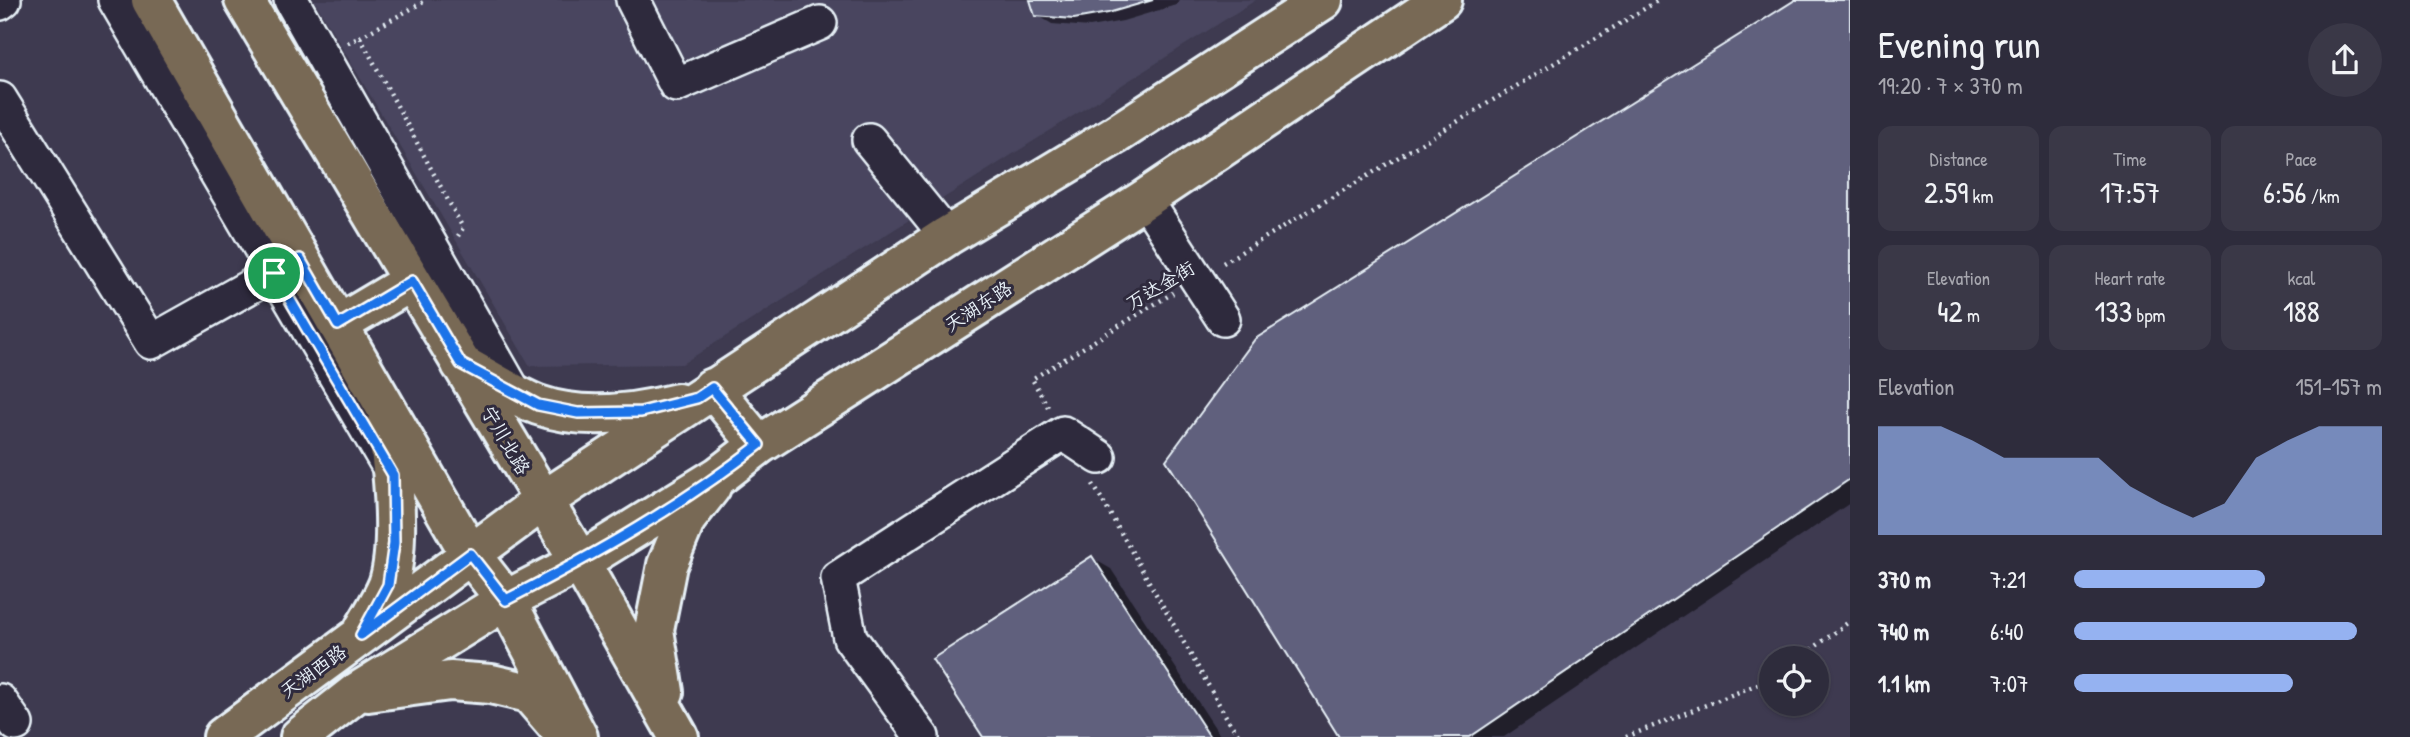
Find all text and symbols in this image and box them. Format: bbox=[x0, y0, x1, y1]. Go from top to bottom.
text: Evening run bbox=[1878, 18, 2041, 70]
button: share bbox=[2308, 23, 2382, 97]
text: 19:20 · 7 × 370 m bbox=[1878, 70, 2023, 101]
text: Distance bbox=[1930, 146, 1988, 172]
text: Time bbox=[2113, 146, 2147, 172]
text: Pace bbox=[2286, 146, 2317, 172]
text: 2.59 bbox=[1924, 172, 1968, 212]
text: 17:57 bbox=[2100, 172, 2160, 212]
text: 6:56 bbox=[2263, 172, 2307, 212]
text: km bbox=[1968, 183, 1993, 209]
text: /km bbox=[2307, 183, 2340, 209]
pin bbox=[244, 243, 304, 303]
icon: arrive bbox=[255, 254, 293, 292]
street label: 万达金街 bbox=[1121, 254, 1199, 316]
text: Elevation bbox=[1927, 265, 1990, 291]
text: Heart rate bbox=[2095, 265, 2165, 291]
text: kcal bbox=[2287, 265, 2315, 291]
street label: 天湖东路 bbox=[939, 274, 1017, 338]
text: 42 bbox=[1937, 291, 1963, 331]
text: 133 bbox=[2094, 291, 2132, 331]
text: 188 bbox=[2283, 291, 2320, 331]
text: m bbox=[1963, 302, 1980, 328]
text: bpm bbox=[2132, 302, 2166, 328]
text: Elevation bbox=[1878, 371, 1954, 402]
text: 151–157 m bbox=[2296, 371, 2382, 402]
street label: 宁川北路 bbox=[475, 401, 537, 479]
text: 370 m bbox=[1878, 564, 1931, 595]
text: 7:21 bbox=[1990, 564, 2026, 595]
text: 740 m bbox=[1878, 616, 1929, 647]
text: 6:40 bbox=[1990, 616, 2023, 647]
street label: 天湖西路 bbox=[275, 638, 351, 704]
map controls bbox=[1759, 646, 1829, 716]
button: locate bbox=[1759, 646, 1829, 716]
text: 1.1 km bbox=[1878, 668, 1930, 699]
text: 7:07 bbox=[1990, 668, 2028, 699]

